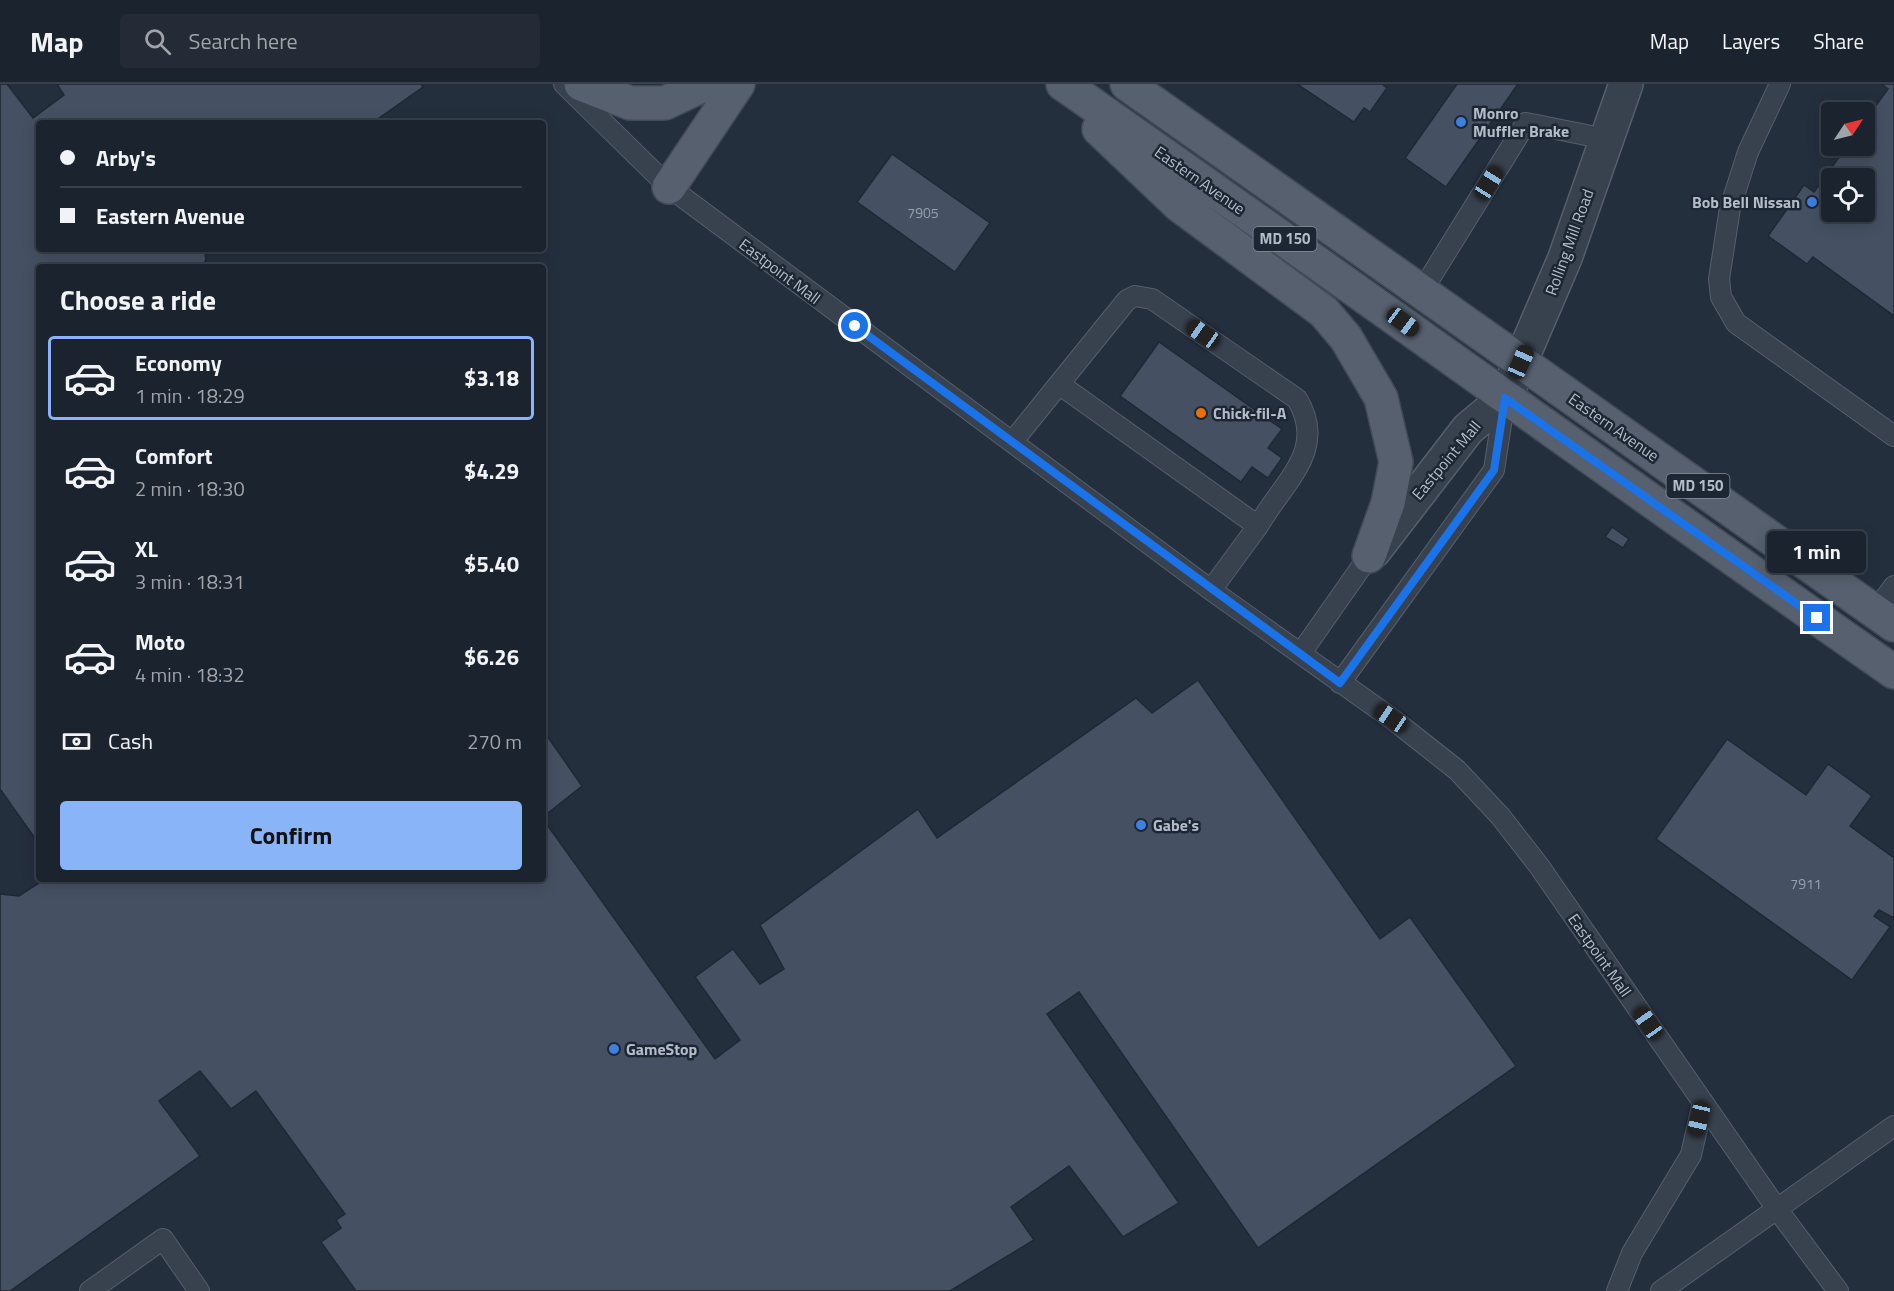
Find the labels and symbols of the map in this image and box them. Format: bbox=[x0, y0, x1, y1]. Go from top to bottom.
place label: Monro Muffler Brake bbox=[1473, 101, 1569, 143]
north arrow bbox=[1821, 102, 1875, 156]
marker: Monro Muffler Brake bbox=[1454, 115, 1468, 129]
street label: Eastern Avenue bbox=[1150, 140, 1250, 220]
car bbox=[1472, 163, 1506, 203]
street label: Rolling Mill Road bbox=[1539, 185, 1599, 299]
place label: Bob Bell Nissan bbox=[1692, 190, 1800, 214]
marker: Bob Bell Nissan bbox=[1805, 195, 1819, 209]
house number: 7905 bbox=[907, 202, 939, 223]
road number: MD 150 bbox=[1254, 227, 1316, 251]
street label: Eastpoint Mall bbox=[734, 232, 826, 310]
car bbox=[1383, 304, 1423, 340]
route start bbox=[841, 312, 868, 339]
car bbox=[1183, 316, 1223, 352]
car bbox=[1505, 342, 1537, 382]
street label: Eastern Avenue bbox=[1564, 387, 1664, 467]
place label: Chick-fil-A bbox=[1213, 401, 1287, 425]
marker: Chick-fil-A bbox=[1194, 406, 1208, 420]
street label: Eastpoint Mall bbox=[1406, 415, 1486, 505]
road number: MD 150 bbox=[1666, 474, 1730, 498]
callout: 1 min bbox=[1768, 531, 1866, 573]
route end bbox=[1803, 604, 1830, 631]
car bbox=[1371, 700, 1411, 736]
place label: Gabe's bbox=[1153, 813, 1199, 837]
marker: Gabe's bbox=[1134, 818, 1148, 832]
house number: 7911 bbox=[1790, 873, 1822, 894]
street label: Eastpoint Mall bbox=[1562, 908, 1638, 1002]
car bbox=[1630, 1003, 1666, 1043]
place label: GameStop bbox=[626, 1037, 697, 1061]
marker: GameStop bbox=[607, 1042, 621, 1056]
car bbox=[1686, 1099, 1712, 1139]

